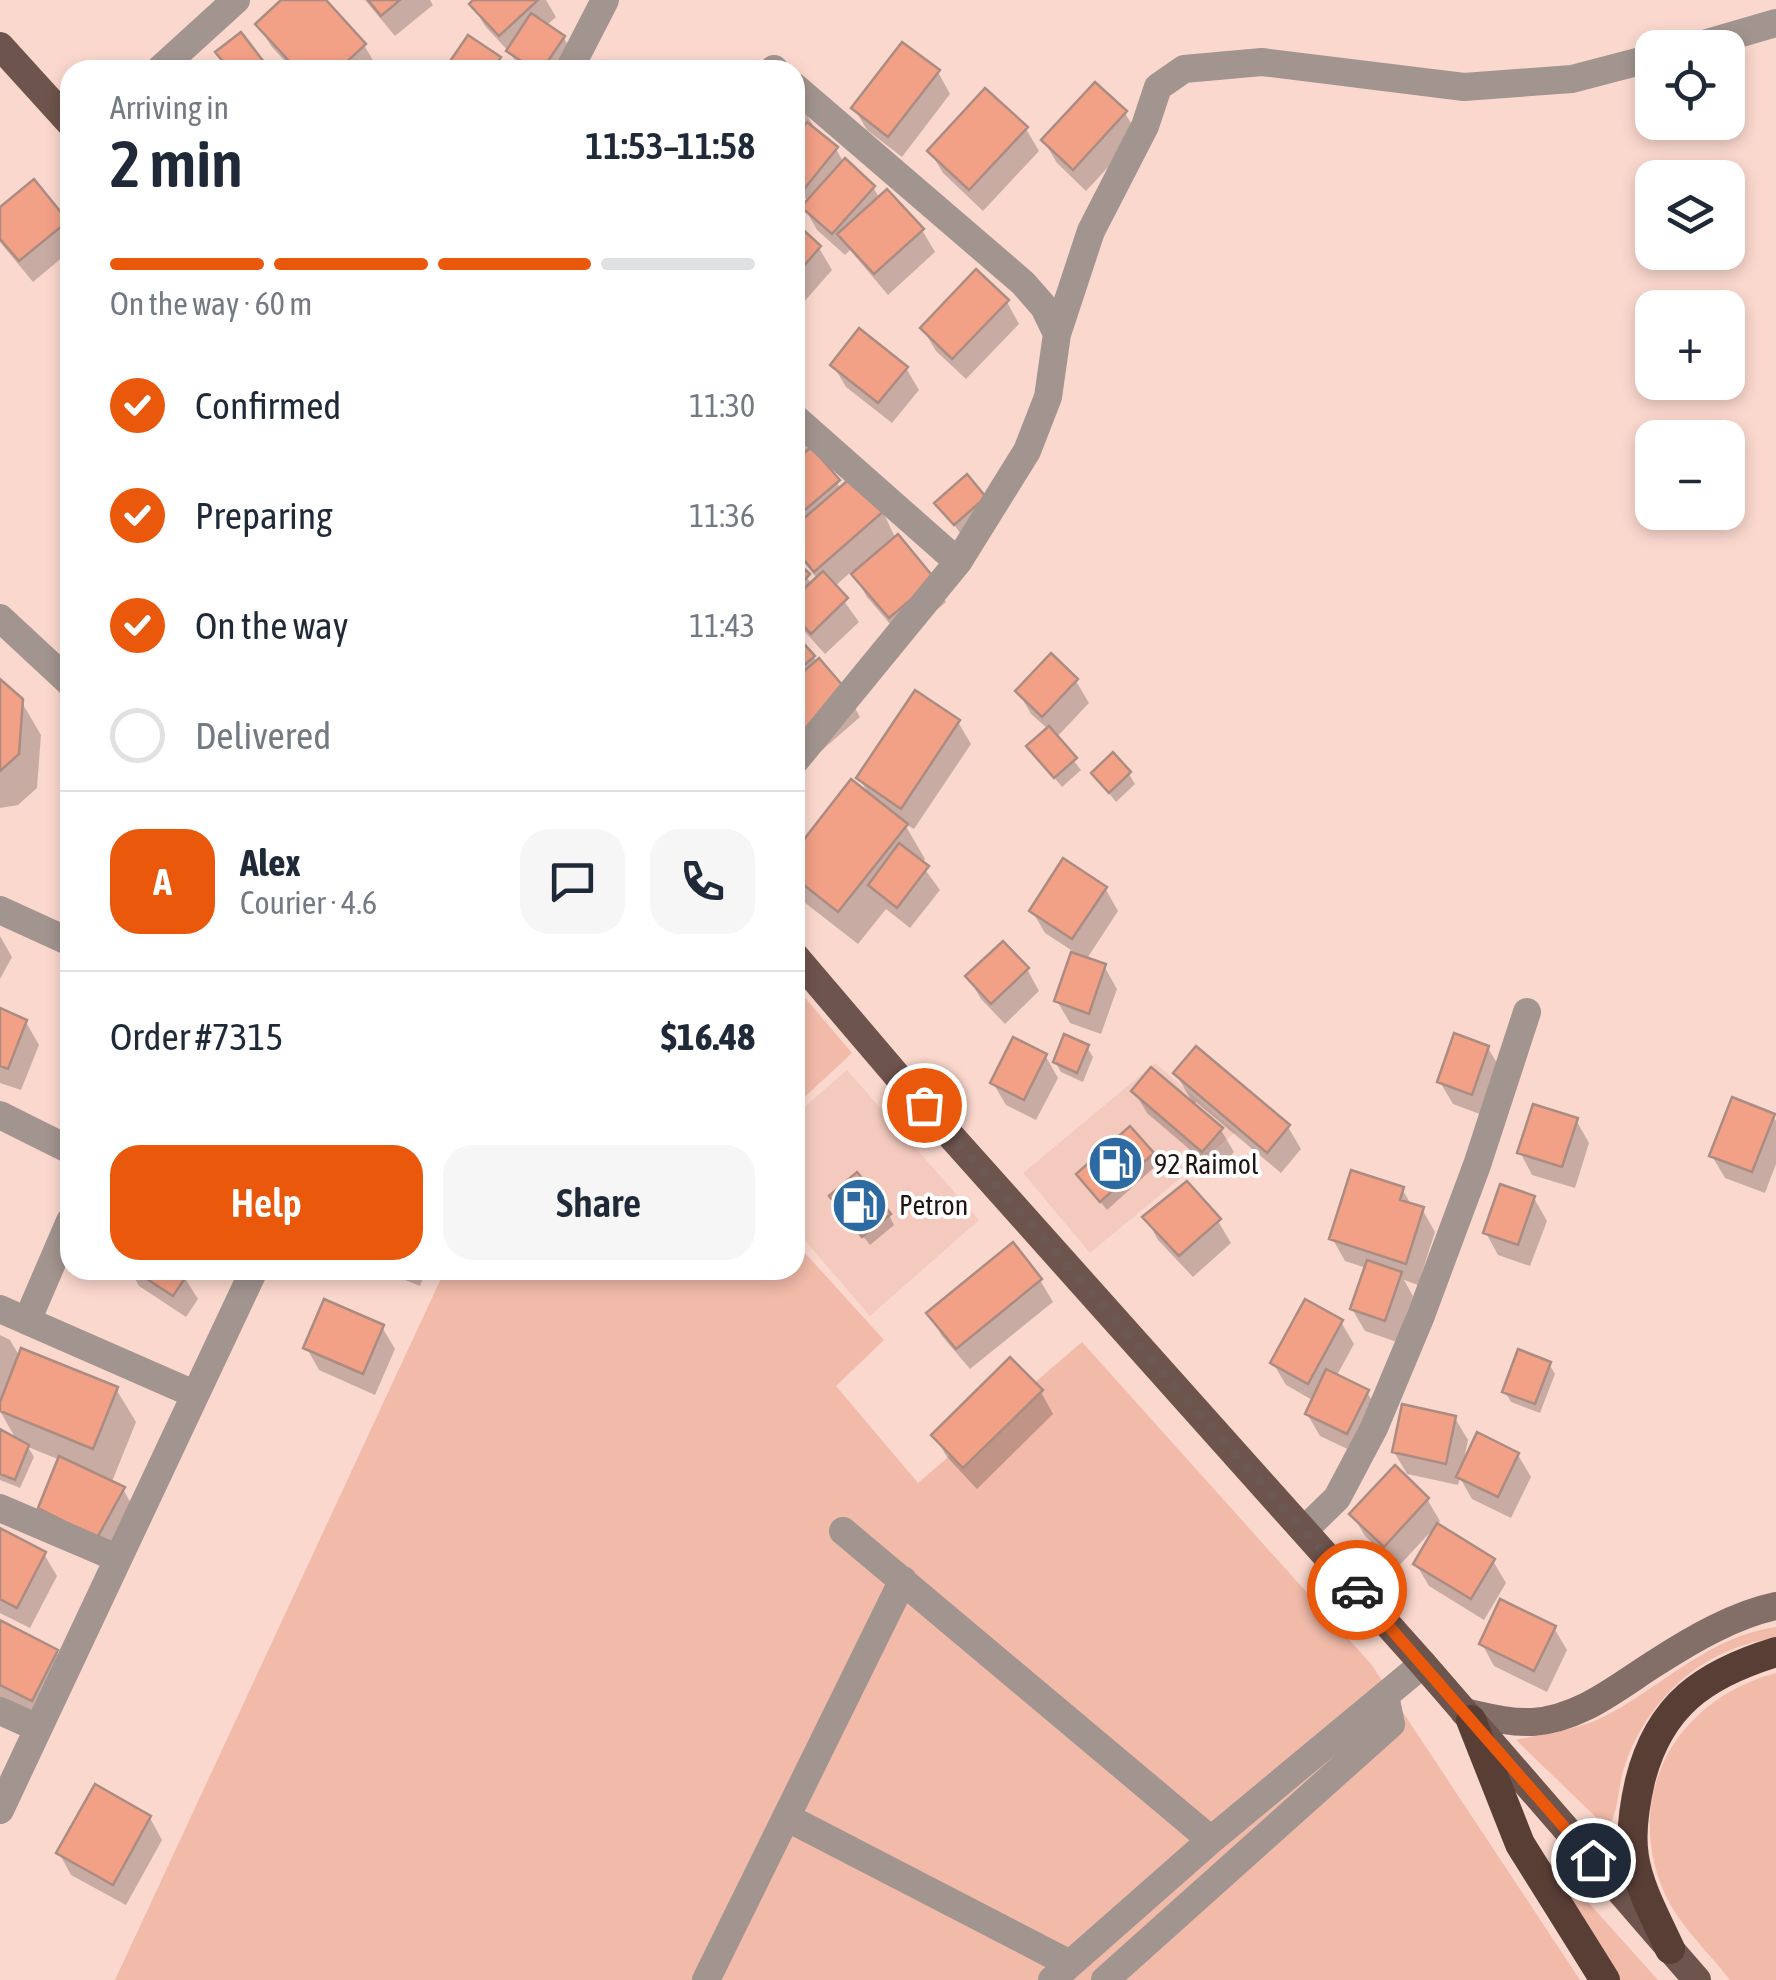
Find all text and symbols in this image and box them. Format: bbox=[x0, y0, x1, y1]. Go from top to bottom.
map controls bbox=[1635, 30, 1745, 530]
button: locate bbox=[1635, 30, 1745, 140]
text: Arriving in bbox=[110, 89, 229, 126]
text: 11:53–11:58 bbox=[585, 124, 755, 167]
text: 2 min bbox=[110, 126, 243, 201]
button: layers bbox=[1635, 160, 1745, 270]
text: On the way · 60 m bbox=[110, 285, 312, 322]
button: + bbox=[1635, 290, 1745, 400]
icon: check bbox=[110, 378, 165, 433]
text: Confirmed bbox=[195, 384, 341, 427]
text: 11:30 bbox=[689, 387, 755, 424]
button: − bbox=[1635, 420, 1745, 530]
icon: check bbox=[110, 488, 165, 543]
text: Preparing bbox=[195, 494, 333, 537]
text: 11:36 bbox=[689, 497, 755, 534]
icon: check bbox=[110, 598, 165, 653]
text: On the way bbox=[195, 604, 348, 647]
text: 11:43 bbox=[689, 607, 755, 644]
text: Delivered bbox=[195, 714, 331, 757]
button: chat bbox=[520, 829, 625, 934]
button: phone bbox=[650, 829, 755, 934]
text: Alex bbox=[240, 841, 301, 884]
text: A bbox=[153, 860, 172, 903]
text: Courier · 4.6 bbox=[240, 884, 377, 921]
text: Order #7315 bbox=[110, 1015, 283, 1058]
text: $16.48 bbox=[661, 1015, 755, 1058]
pin bbox=[882, 1063, 967, 1148]
icon: bag bbox=[897, 1078, 952, 1133]
fuel station icon: 92 Raimol bbox=[1085, 1134, 1145, 1194]
button: Help bbox=[110, 1145, 423, 1260]
button: Share bbox=[443, 1145, 755, 1260]
place label: 92 Raimol bbox=[1154, 1148, 1259, 1180]
fuel station icon: Petron bbox=[830, 1175, 890, 1235]
place label: Petron bbox=[899, 1189, 968, 1221]
courier bbox=[1307, 1540, 1407, 1640]
icon: car bbox=[1330, 1563, 1385, 1618]
pin bbox=[1551, 1818, 1636, 1903]
icon: home bbox=[1566, 1833, 1621, 1888]

